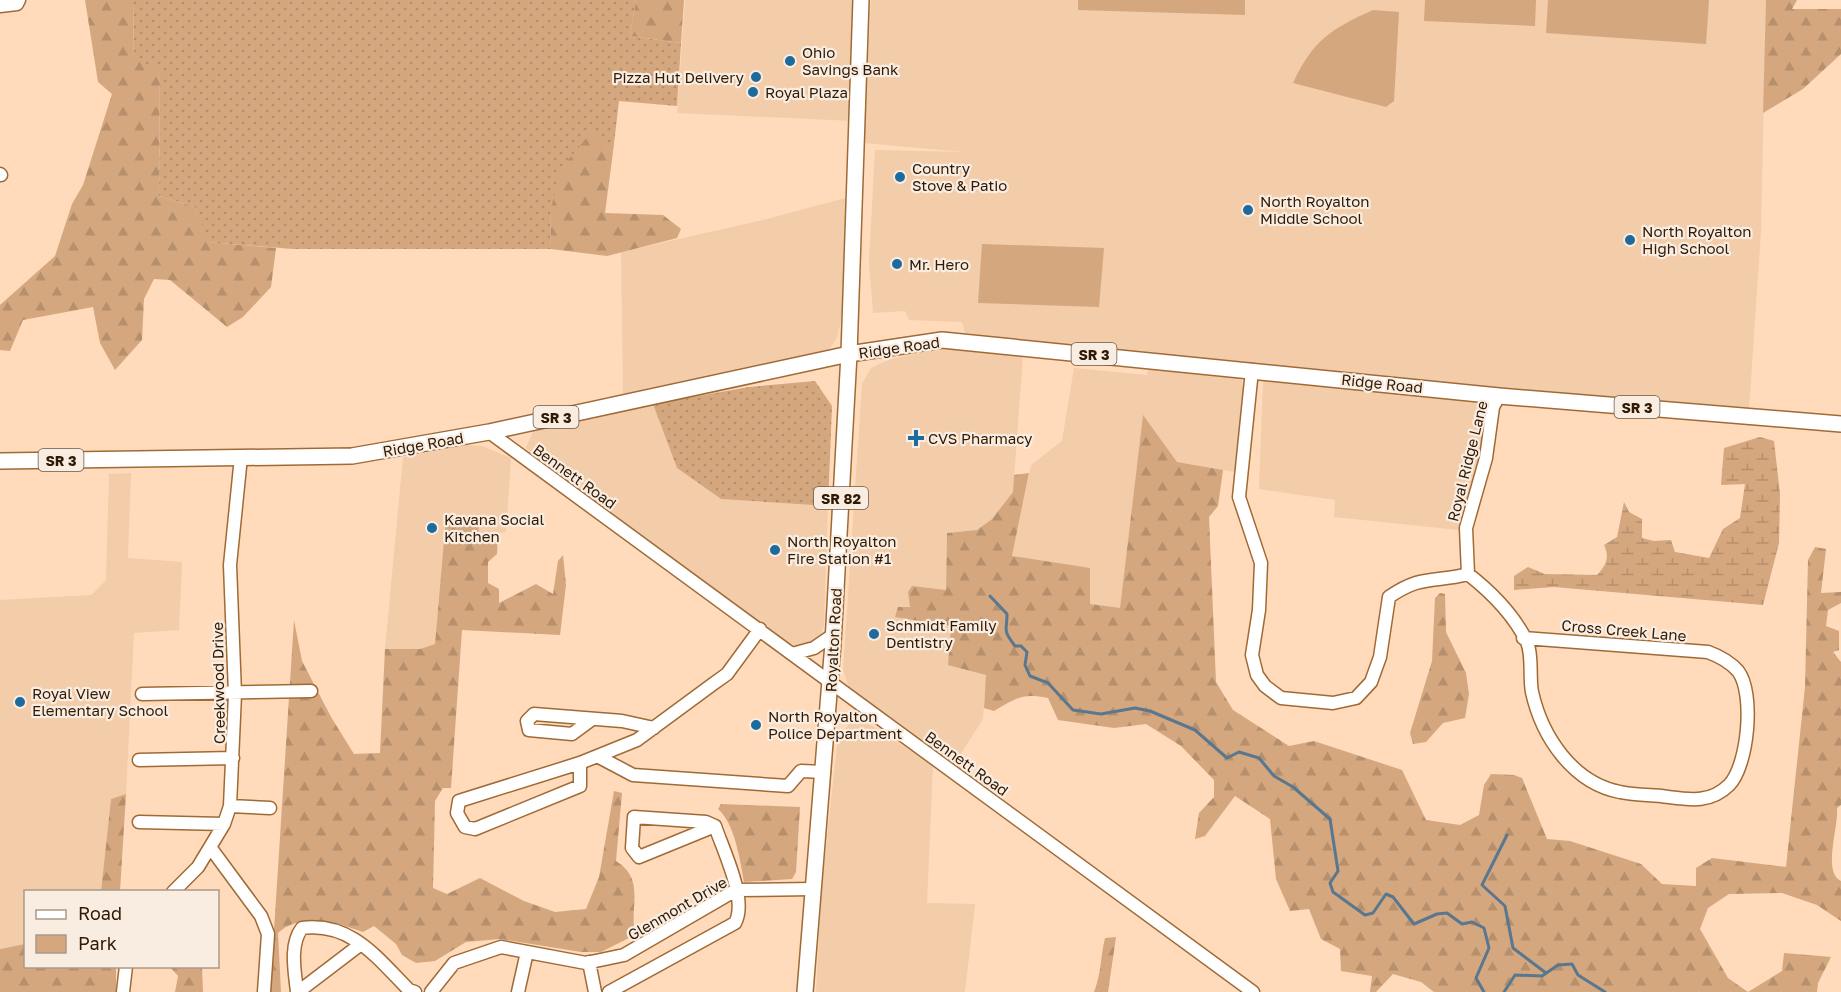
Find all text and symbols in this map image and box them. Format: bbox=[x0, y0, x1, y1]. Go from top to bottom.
place label: Ohio Savings Bank bbox=[802, 43, 899, 78]
marker: Ohio Savings Bank bbox=[783, 54, 797, 68]
place label: Pizza Hut Delivery bbox=[613, 68, 745, 86]
marker: Pizza Hut Delivery bbox=[749, 70, 763, 84]
place label: Royal Plaza bbox=[765, 83, 848, 101]
marker: Royal Plaza bbox=[746, 85, 760, 99]
place label: Country Stove & Patio bbox=[912, 159, 1007, 194]
marker: Country Stove & Patio bbox=[893, 170, 907, 184]
place label: North Royalton Middle School bbox=[1260, 192, 1369, 227]
marker: North Royalton Middle School bbox=[1241, 203, 1255, 217]
place label: North Royalton High School bbox=[1642, 222, 1751, 257]
marker: North Royalton High School bbox=[1623, 233, 1637, 247]
place label: Mr. Hero bbox=[909, 255, 969, 273]
marker: Mr. Hero bbox=[890, 257, 904, 271]
street label: Ridge Road bbox=[857, 332, 941, 362]
road number: SR 3 bbox=[1072, 343, 1116, 365]
street label: Ridge Road bbox=[1340, 370, 1424, 396]
road number: SR 3 bbox=[1614, 396, 1660, 418]
street label: Royal Ridge Lane bbox=[1443, 398, 1491, 523]
road number: SR 3 bbox=[534, 406, 578, 428]
street label: Ridge Road bbox=[381, 428, 465, 460]
place label: CVS Pharmacy bbox=[928, 429, 1033, 447]
marker: CVS Pharmacy bbox=[909, 431, 923, 445]
street label: Bennett Road bbox=[530, 440, 620, 512]
road number: SR 3 bbox=[38, 449, 84, 471]
road number: SR 82 bbox=[814, 487, 868, 509]
place label: Kavana Social Kitchen bbox=[444, 510, 545, 545]
marker: Kavana Social Kitchen bbox=[425, 521, 439, 535]
place label: North Royalton Fire Station #1 bbox=[787, 532, 896, 567]
marker: North Royalton Fire Station #1 bbox=[768, 543, 782, 557]
street label: Royalton Road bbox=[821, 587, 845, 693]
place label: Schmidt Family Dentistry bbox=[886, 616, 997, 651]
street label: Cross Creek Lane bbox=[1561, 616, 1687, 644]
street label: Creekwood Drive bbox=[208, 622, 228, 744]
marker: Schmidt Family Dentistry bbox=[867, 627, 881, 641]
place label: Royal View Elementary School bbox=[32, 684, 168, 719]
marker: Royal View Elementary School bbox=[13, 695, 27, 709]
place label: North Royalton Police Department bbox=[768, 707, 902, 742]
marker: North Royalton Police Department bbox=[749, 718, 763, 732]
street label: Bennett Road bbox=[922, 727, 1012, 799]
street label: Glenmont Drive bbox=[624, 872, 730, 944]
legend bbox=[24, 890, 219, 968]
text: Road bbox=[78, 902, 122, 924]
text: Park bbox=[78, 932, 117, 954]

